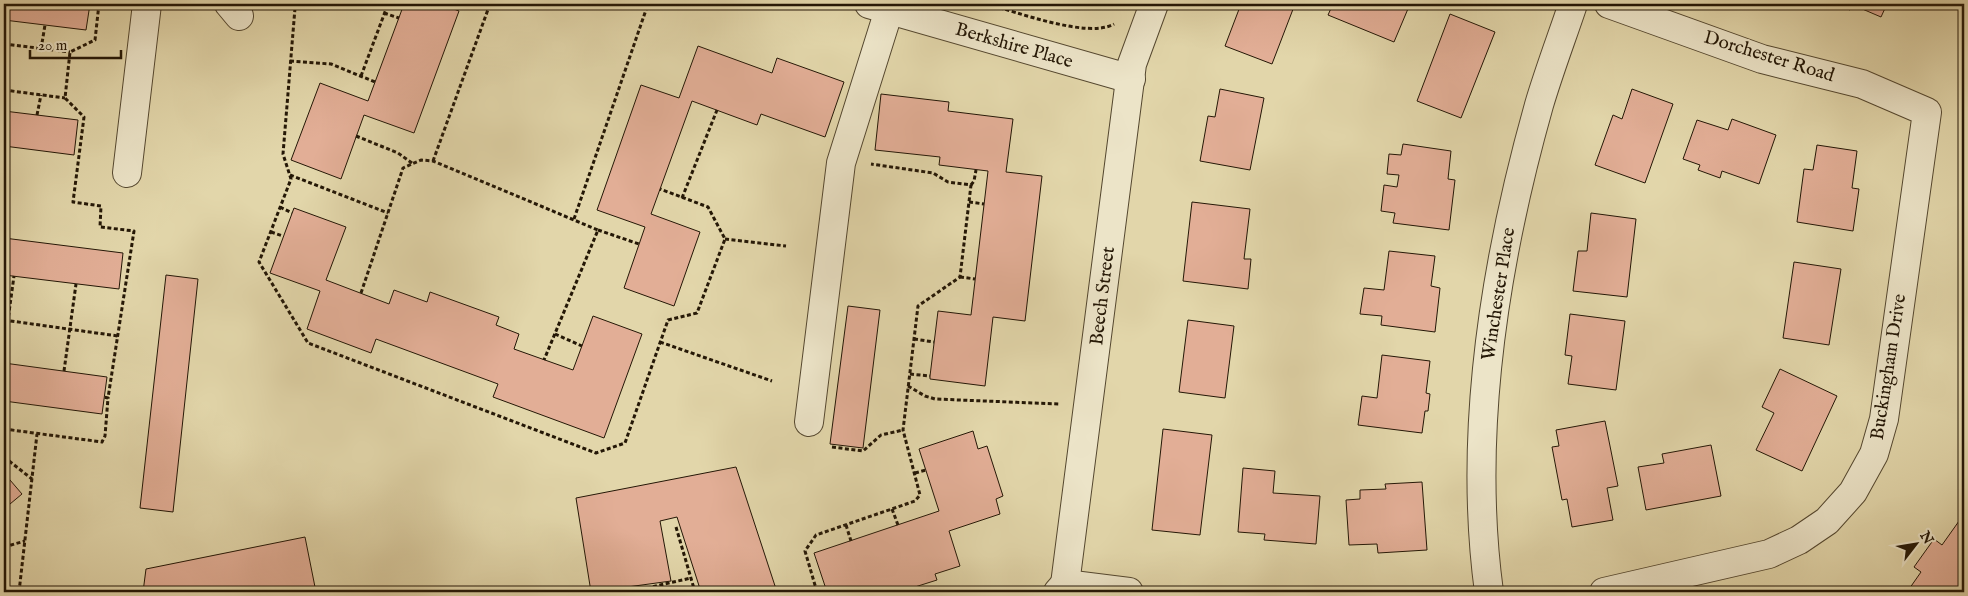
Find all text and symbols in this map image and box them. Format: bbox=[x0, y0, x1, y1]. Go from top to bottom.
street label: Berkshire Place bbox=[952, 18, 1076, 74]
street label: Dorchester Road bbox=[1701, 26, 1838, 89]
scale bar bbox=[30, 28, 121, 60]
text: 20 m bbox=[38, 36, 68, 55]
street label: Winchester Place bbox=[1477, 225, 1521, 362]
street label: Beech Street bbox=[1085, 245, 1121, 347]
street label: Buckingham Drive bbox=[1866, 292, 1912, 442]
north arrow bbox=[1890, 518, 1940, 568]
text: N bbox=[1915, 527, 1937, 548]

